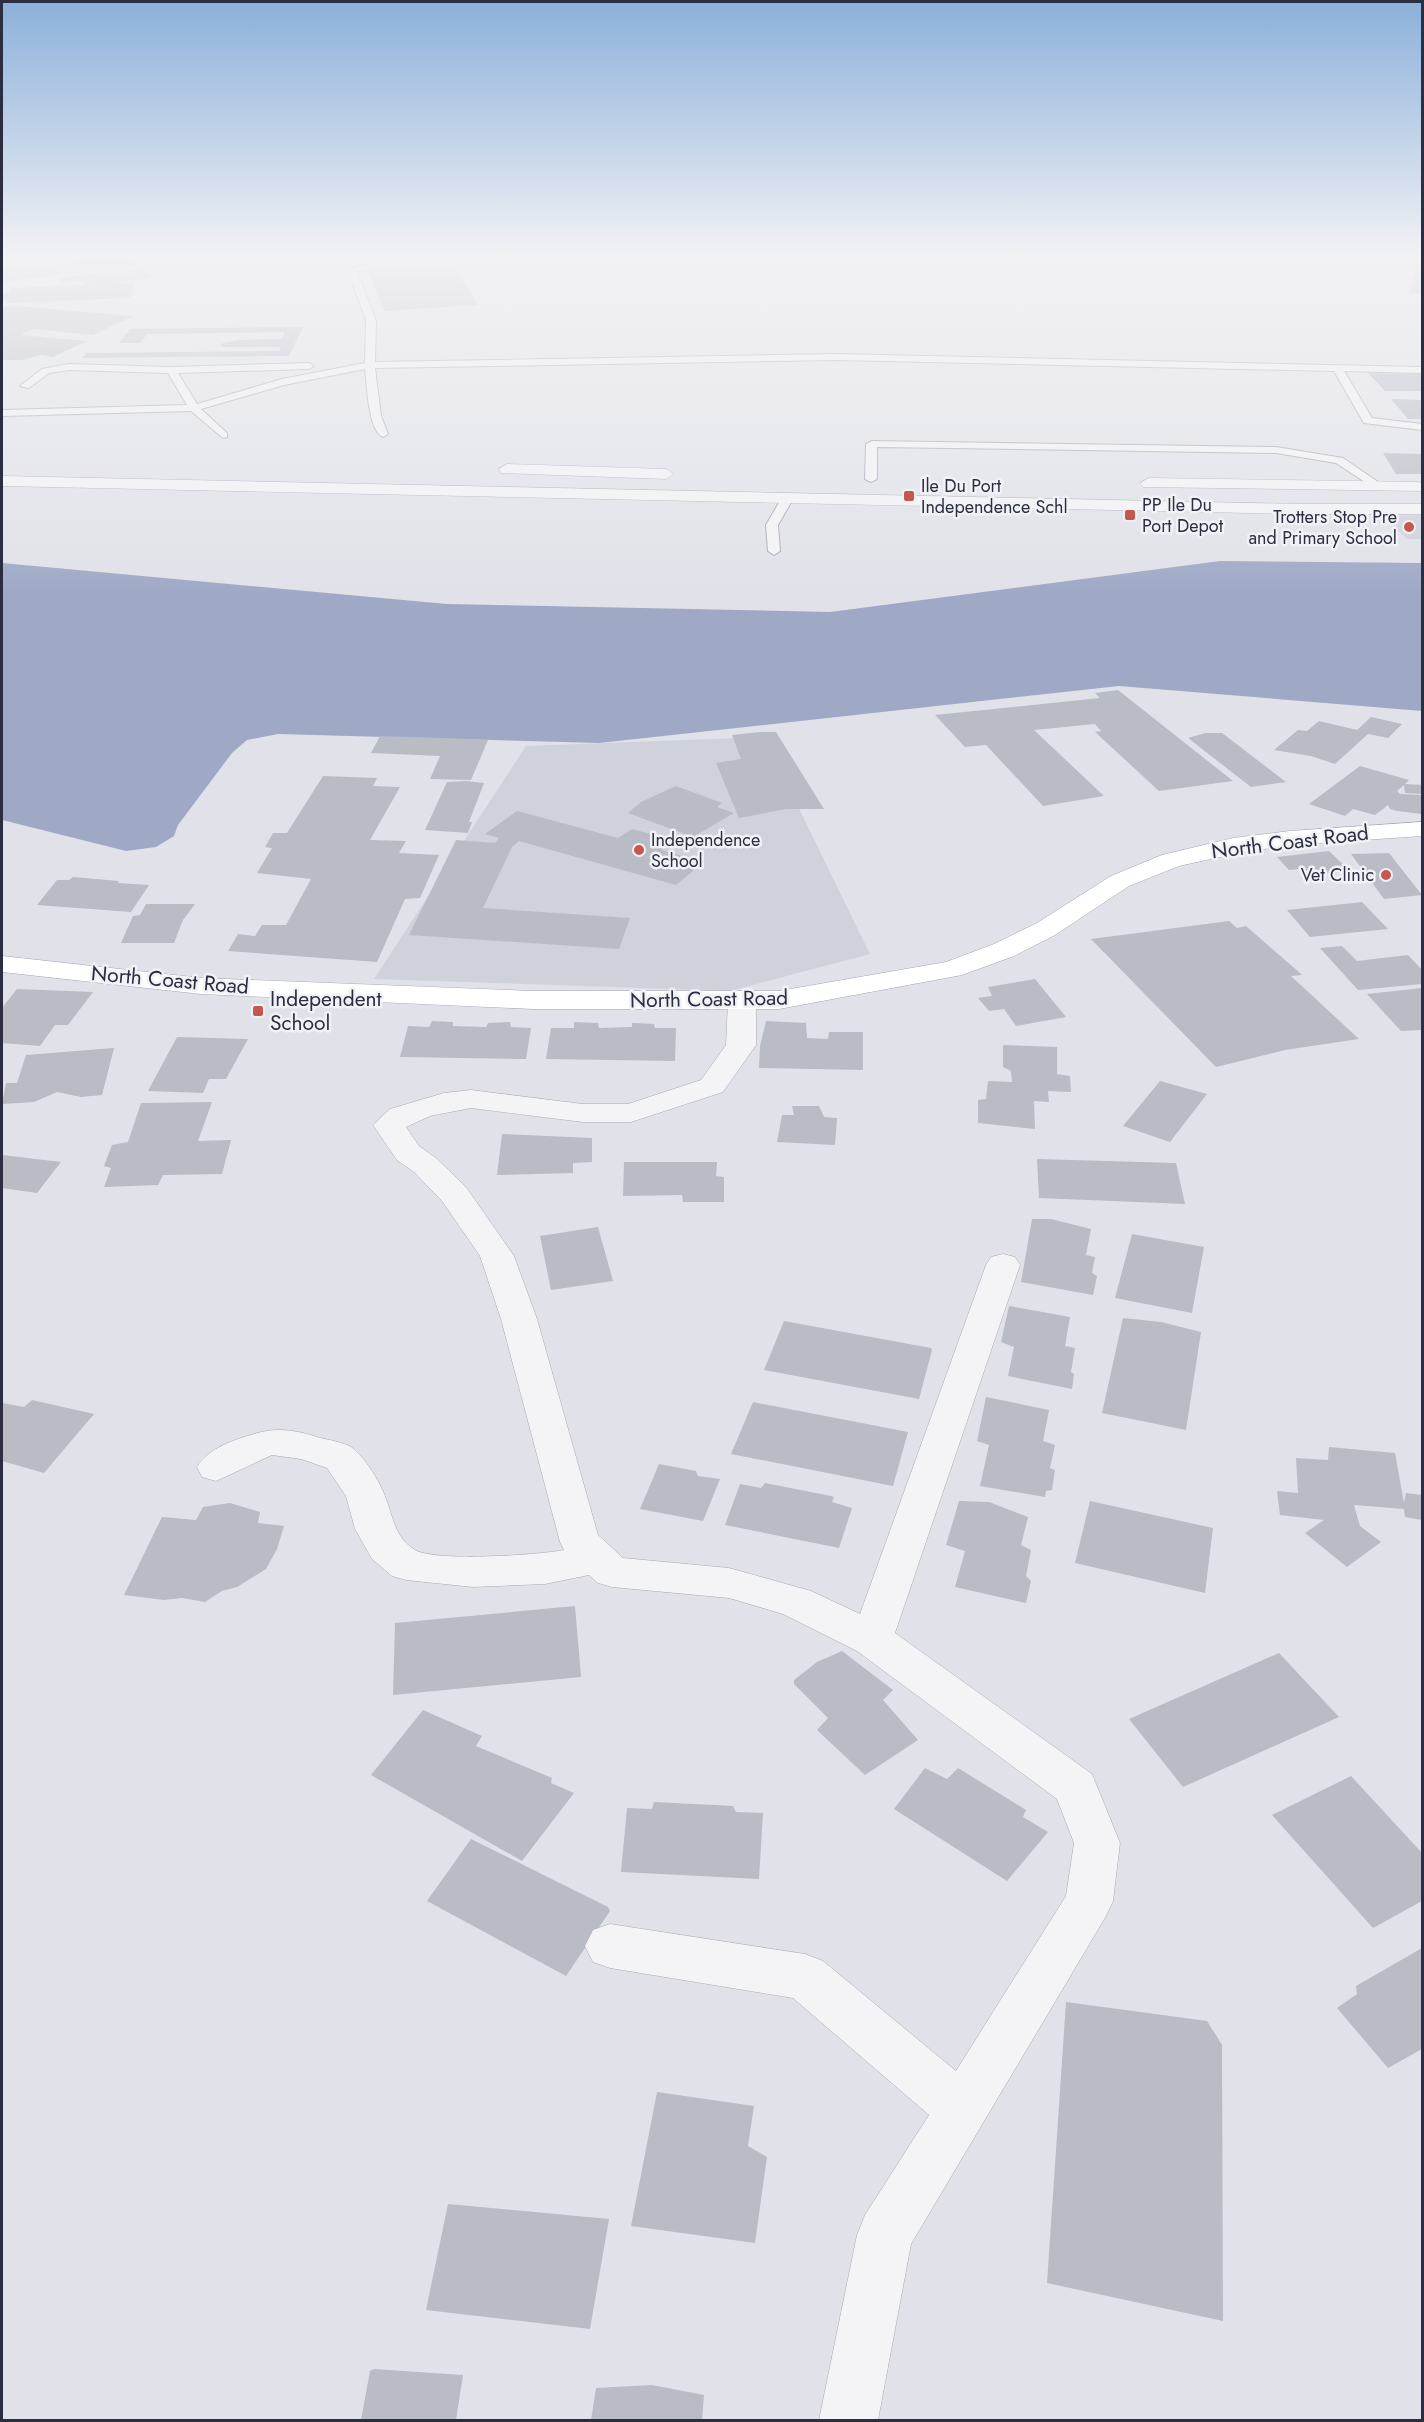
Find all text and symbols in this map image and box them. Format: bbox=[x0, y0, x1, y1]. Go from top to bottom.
place label: Ile Du Port Independence Schl bbox=[921, 473, 1068, 520]
marker: Ile Du Port Independence Schl bbox=[902, 489, 916, 503]
place label: PP Ile Du Port Depot bbox=[1142, 492, 1224, 539]
place label: Trotters Stop Pre and Primary School bbox=[1248, 504, 1397, 551]
marker: PP Ile Du Port Depot bbox=[1123, 508, 1137, 522]
marker: Trotters Stop Pre and Primary School bbox=[1402, 520, 1416, 534]
street label: North Coast Road bbox=[1210, 817, 1370, 867]
place label: Independence School bbox=[651, 827, 760, 874]
marker: Independence School bbox=[632, 843, 646, 857]
place label: Vet Clinic bbox=[1301, 862, 1374, 888]
marker: Vet Clinic bbox=[1379, 868, 1393, 882]
street label: North Coast Road bbox=[90, 958, 250, 1002]
street label: North Coast Road bbox=[630, 983, 788, 1015]
place label: Independent School bbox=[270, 984, 382, 1038]
marker: Independent School bbox=[251, 1004, 265, 1018]

